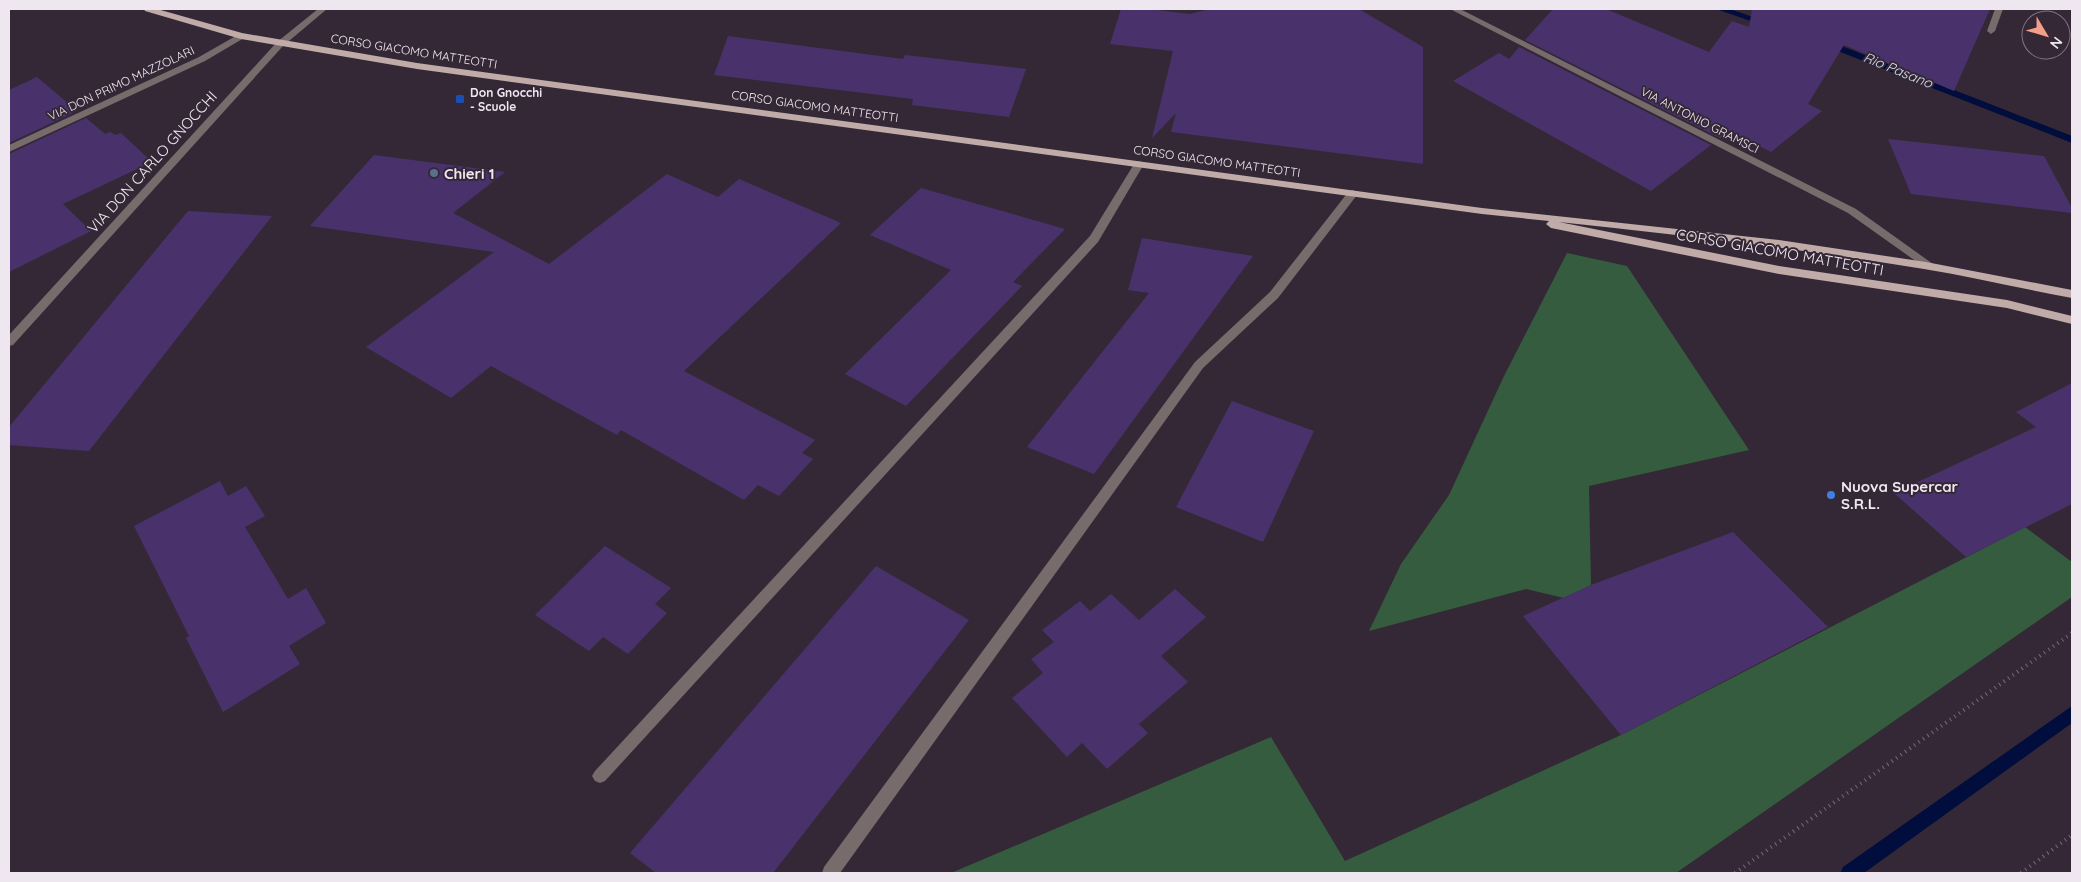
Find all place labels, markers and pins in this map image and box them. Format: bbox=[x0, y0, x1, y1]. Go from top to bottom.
place label: Don Gnocchi - Scuole bbox=[470, 85, 542, 114]
marker: Don Gnocchi - Scuole bbox=[454, 93, 466, 105]
place label: Chieri 1 bbox=[444, 164, 495, 183]
marker: Chieri 1 bbox=[428, 167, 440, 179]
place label: Nuova Supercar S.R.L. bbox=[1841, 477, 1959, 513]
marker: Nuova Supercar S.R.L. bbox=[1825, 489, 1837, 501]

